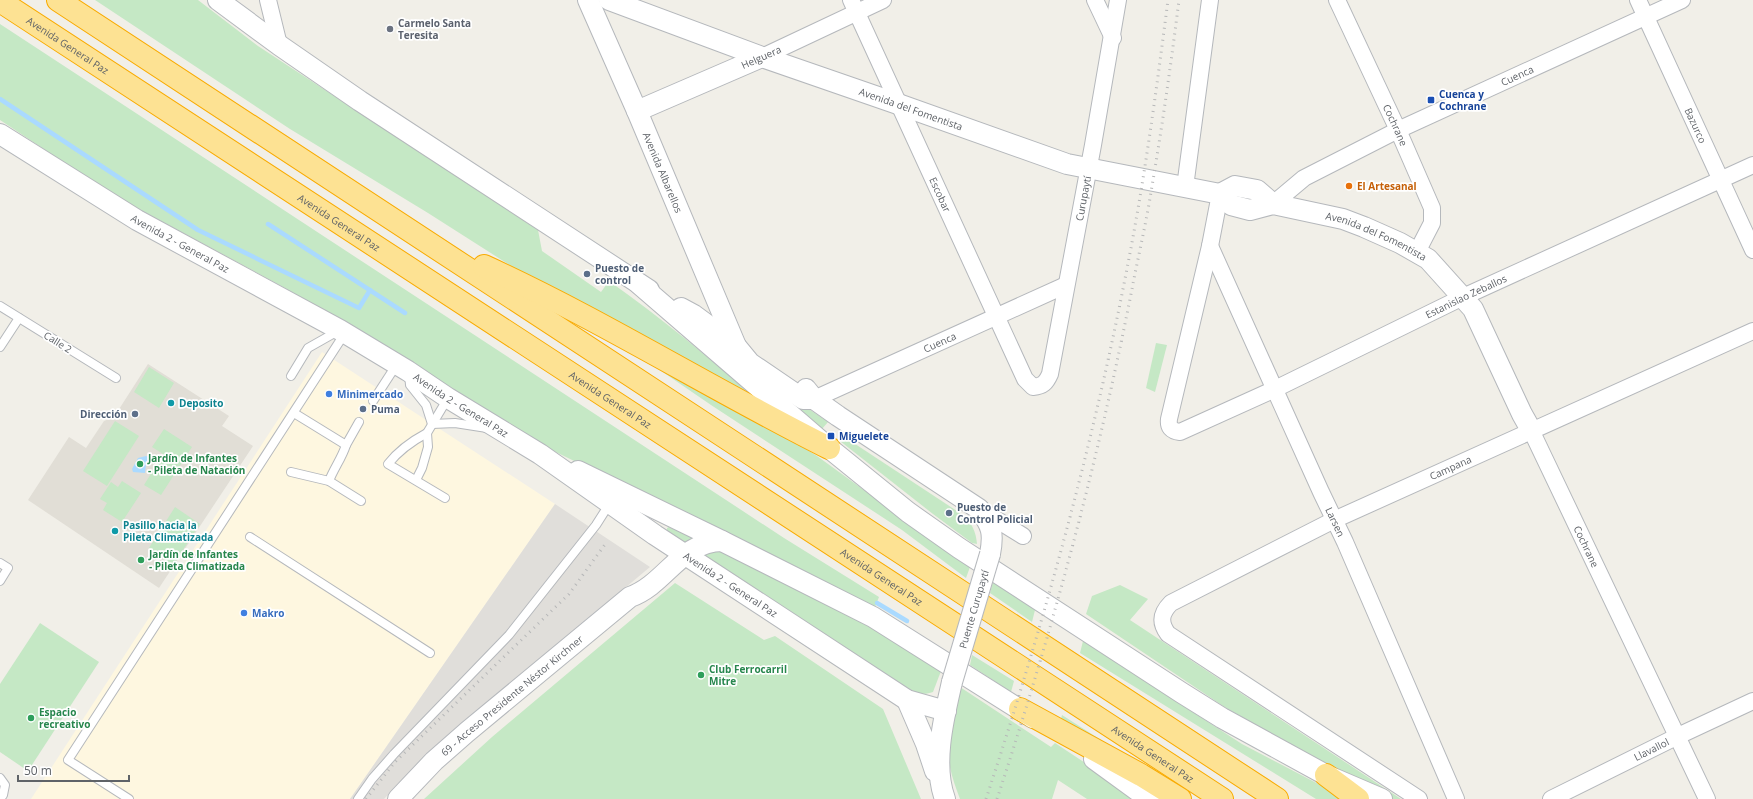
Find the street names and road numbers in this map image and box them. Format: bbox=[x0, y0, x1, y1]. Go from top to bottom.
street label: Avenida General Paz bbox=[24, 13, 112, 77]
street label: Helguera bbox=[739, 42, 783, 72]
street label: Cuenca bbox=[1498, 62, 1536, 89]
street label: Avenida del Fomentista bbox=[857, 84, 965, 133]
street label: Cochrane bbox=[1380, 102, 1411, 148]
street label: Bazurco bbox=[1681, 105, 1710, 145]
street label: Avenida Albarellos bbox=[640, 130, 686, 215]
street label: Curupaytí bbox=[1072, 174, 1094, 222]
street label: Escobar bbox=[926, 175, 954, 214]
street label: Avenida General Paz bbox=[295, 190, 383, 255]
street label: Avenida del Fomentista bbox=[1324, 208, 1429, 264]
street label: Avenida 2 - General Paz bbox=[128, 211, 232, 276]
street label: Estanislao Zeballos bbox=[1423, 271, 1509, 321]
street label: Calle 2 bbox=[41, 328, 75, 356]
street label: Cuenca bbox=[921, 329, 958, 356]
street label: Avenida General Paz bbox=[567, 368, 655, 432]
street label: Avenida 2 - General Paz bbox=[411, 370, 511, 440]
street label: Campana bbox=[1427, 452, 1474, 483]
street label: Larsen bbox=[1322, 505, 1348, 539]
street label: Cochrane bbox=[1571, 523, 1603, 570]
street label: Avenida General Paz bbox=[838, 545, 926, 609]
street label: Avenida 2 - General Paz bbox=[681, 549, 781, 621]
street label: Puente Curupaytí bbox=[955, 568, 992, 650]
street label: 69 - Acceso Presidente Néstor Kirchner bbox=[438, 632, 586, 759]
street label: Avenida General Paz bbox=[1109, 722, 1197, 786]
street label: Llavallol bbox=[1631, 735, 1671, 764]

